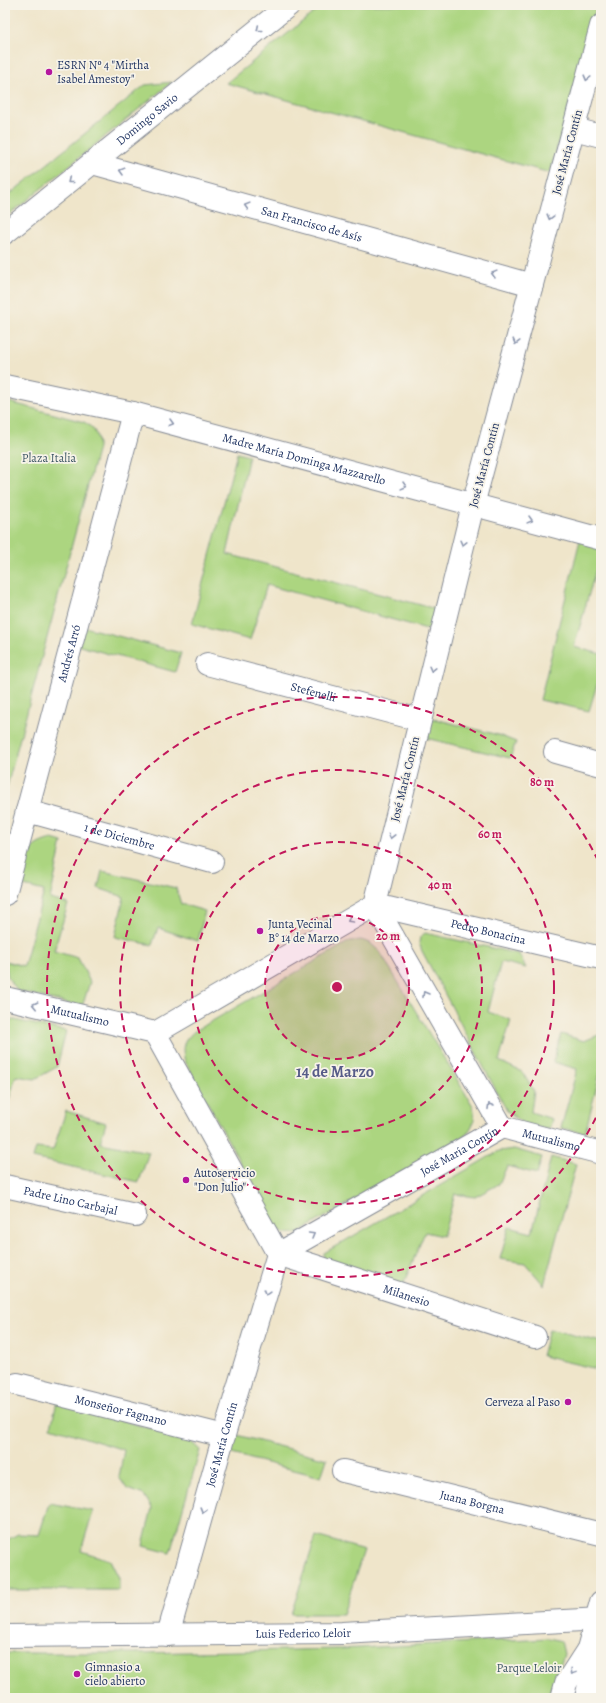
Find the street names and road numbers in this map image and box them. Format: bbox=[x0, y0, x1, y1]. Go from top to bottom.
street label: Domingo Savio bbox=[113, 89, 181, 149]
street label: José María Contín bbox=[548, 107, 586, 196]
street label: San Francisco de Asís bbox=[259, 202, 364, 246]
street label: José María Contín bbox=[465, 420, 503, 509]
street label: Madre María Dominga Mazzarello bbox=[221, 429, 387, 489]
street label: Andrés Arró bbox=[53, 623, 84, 685]
street label: Stefenelli bbox=[289, 678, 338, 706]
street label: José María Contín bbox=[387, 734, 423, 823]
street label: 1 de Diciembre bbox=[83, 819, 157, 854]
street label: Pedro Bonacina bbox=[449, 915, 528, 948]
street label: Mutualismo bbox=[49, 1001, 111, 1030]
street label: José María Contín bbox=[417, 1122, 502, 1180]
street label: Mutualismo bbox=[520, 1125, 582, 1155]
street label: Padre Lino Carbajal bbox=[22, 1182, 119, 1219]
street label: Milanesio bbox=[381, 1280, 432, 1311]
street label: Monseñor Fagnano bbox=[73, 1391, 169, 1429]
street label: José María Contín bbox=[202, 1400, 241, 1489]
street label: Juana Borgna bbox=[438, 1486, 507, 1518]
street label: Luis Federico Leloir bbox=[255, 1625, 352, 1642]

